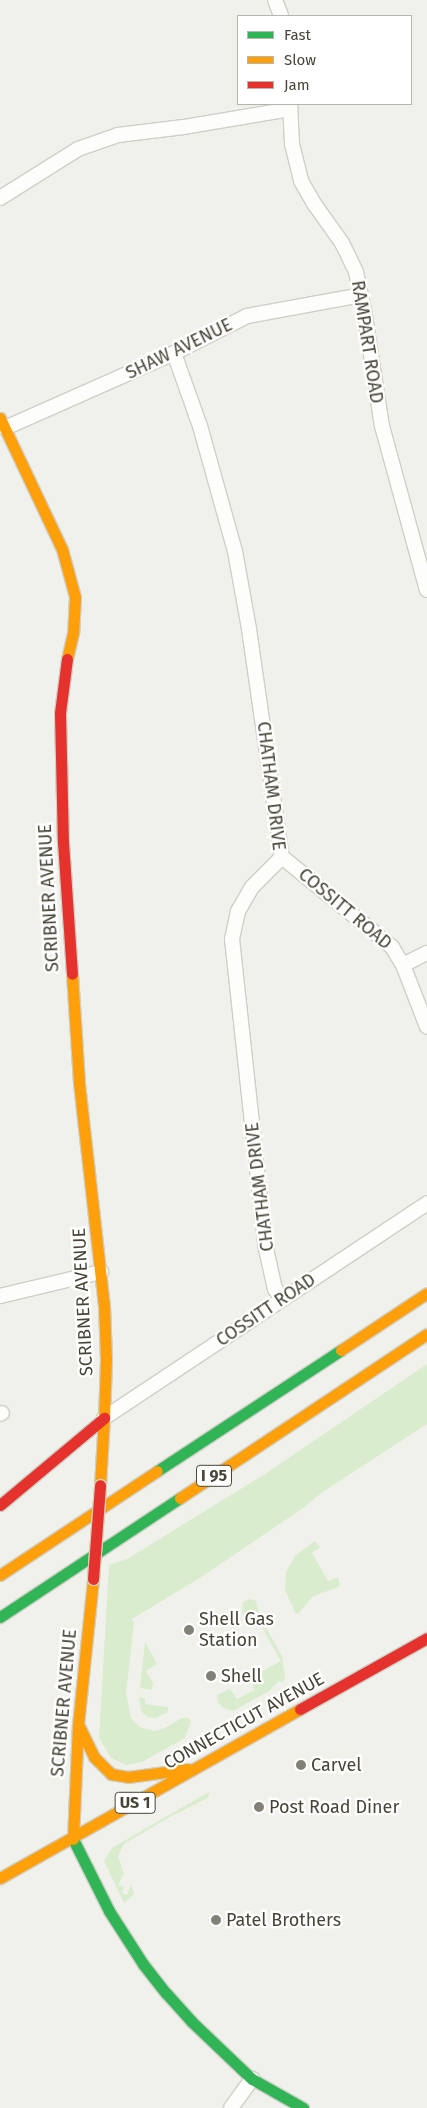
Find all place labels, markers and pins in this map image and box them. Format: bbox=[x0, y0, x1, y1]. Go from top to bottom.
place label: Shell Gas Station bbox=[199, 1609, 274, 1652]
marker: Shell Gas Station bbox=[183, 1624, 195, 1636]
place label: Shell bbox=[221, 1665, 262, 1687]
marker: Shell bbox=[205, 1670, 217, 1682]
place label: Carvel bbox=[311, 1754, 362, 1776]
marker: Carvel bbox=[295, 1759, 307, 1771]
place label: Post Road Diner bbox=[269, 1796, 399, 1818]
marker: Post Road Diner bbox=[253, 1801, 265, 1813]
place label: Patel Brothers bbox=[226, 1909, 341, 1931]
marker: Patel Brothers bbox=[210, 1914, 222, 1926]

